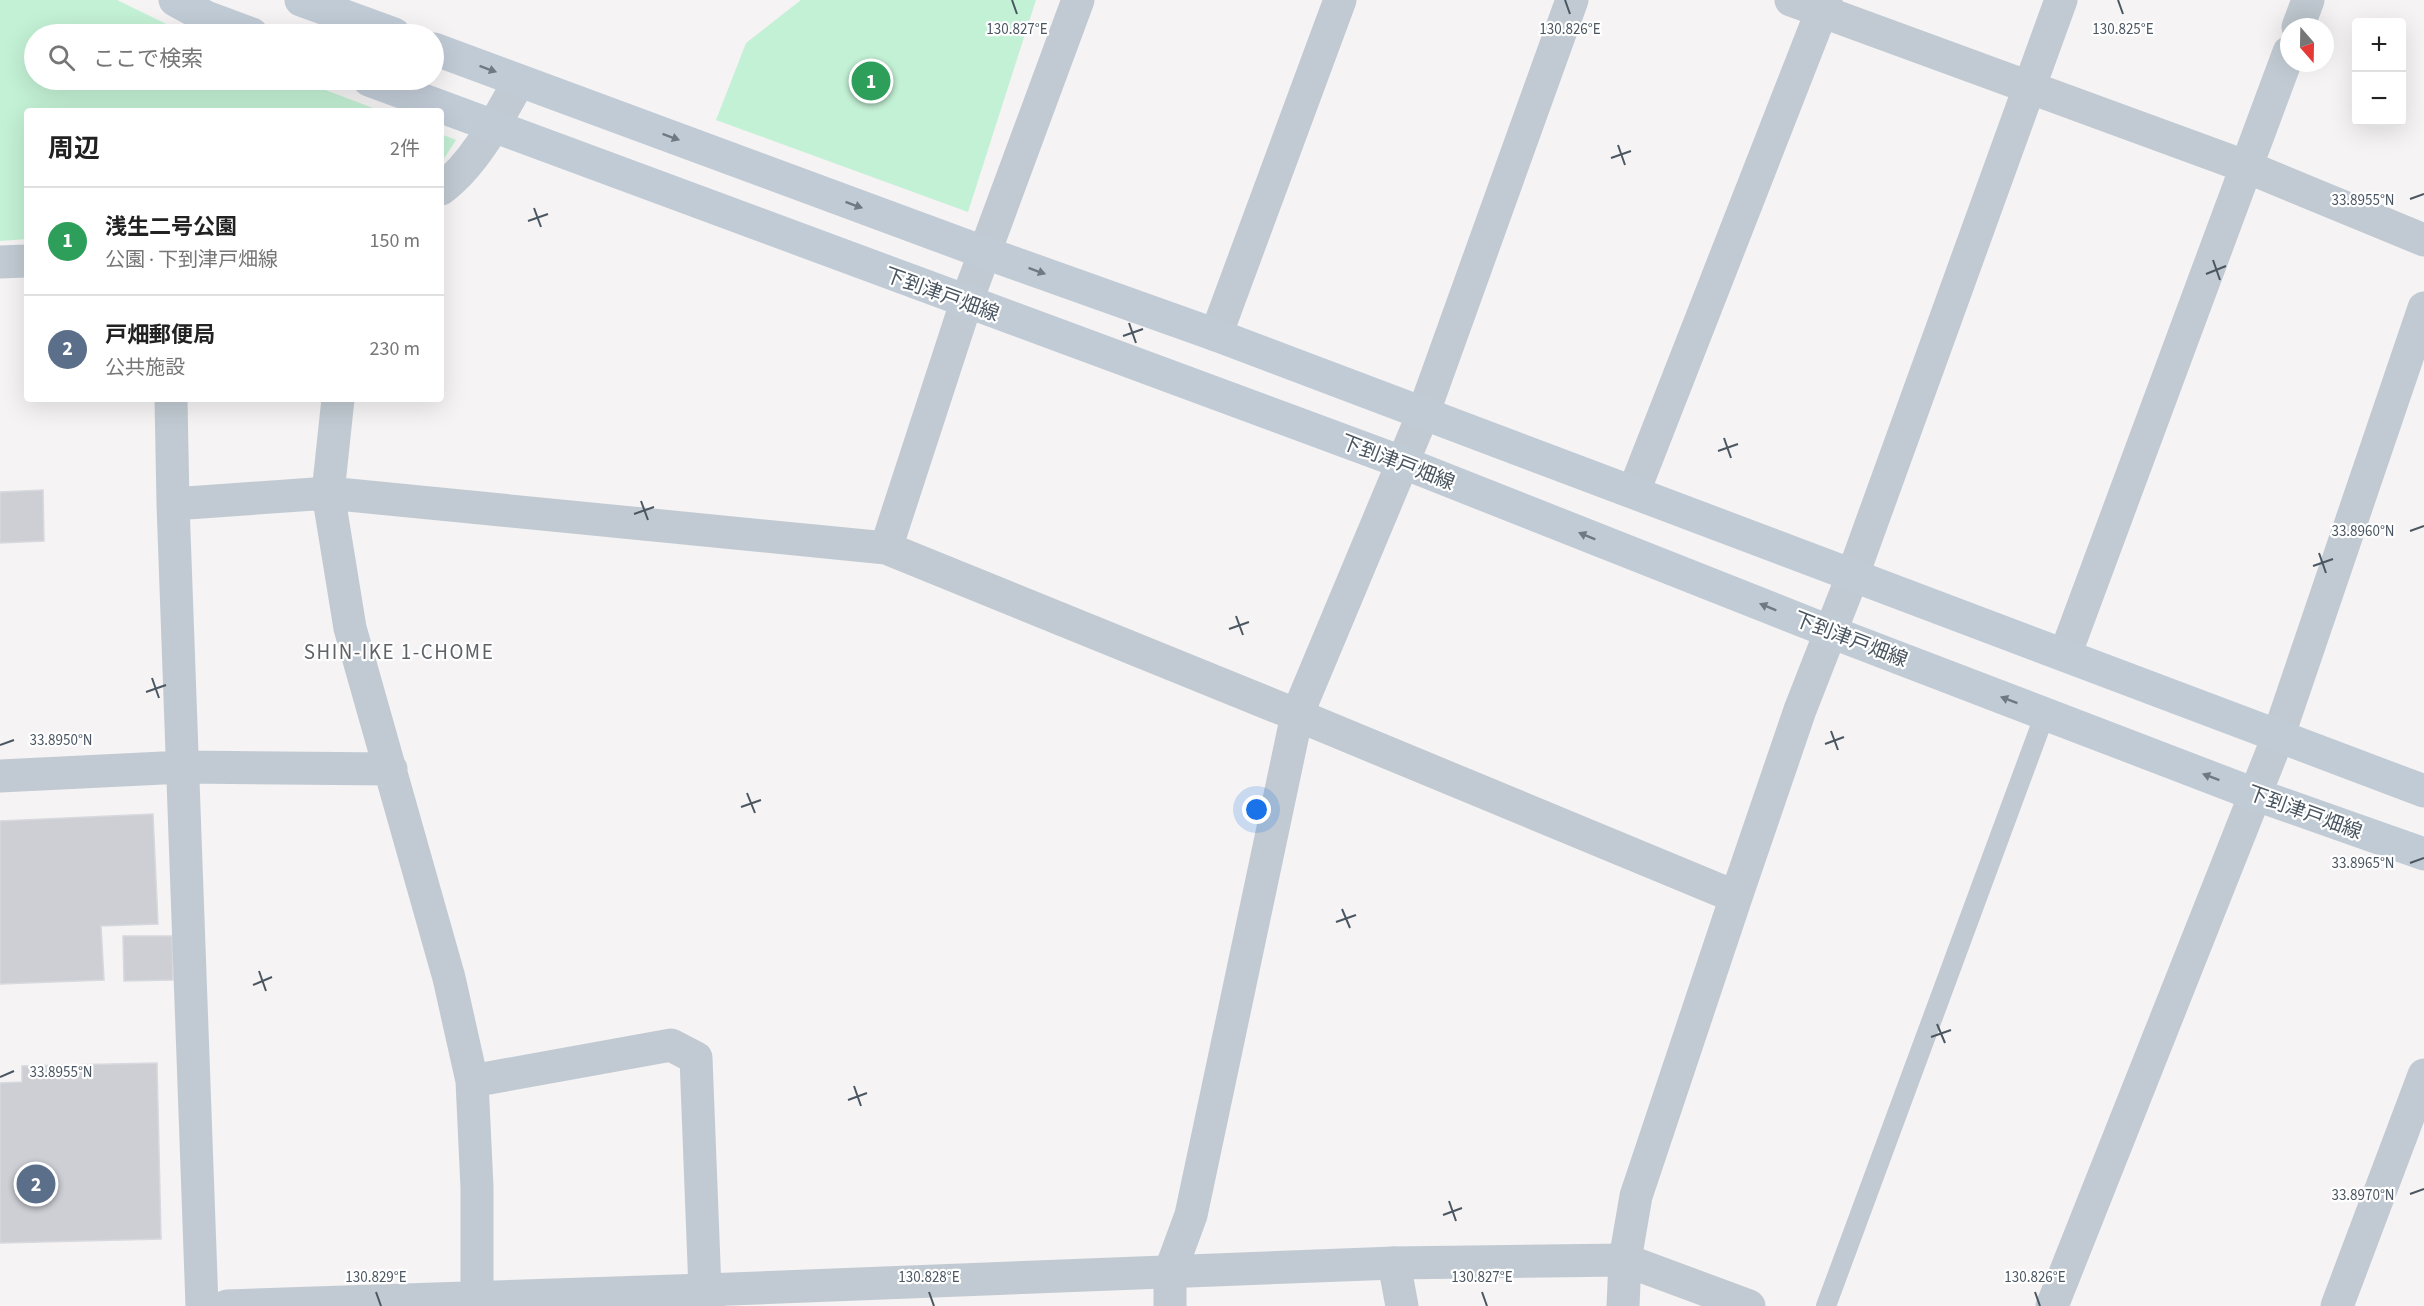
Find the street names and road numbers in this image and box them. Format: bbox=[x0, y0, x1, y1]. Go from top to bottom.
street label: 下到津戸畑線 bbox=[880, 261, 1003, 329]
street label: 下到津戸畑線 bbox=[1337, 428, 1459, 498]
street label: 下到津戸畑線 bbox=[1790, 605, 1912, 675]
street label: 下到津戸畑線 bbox=[2243, 779, 2366, 847]

